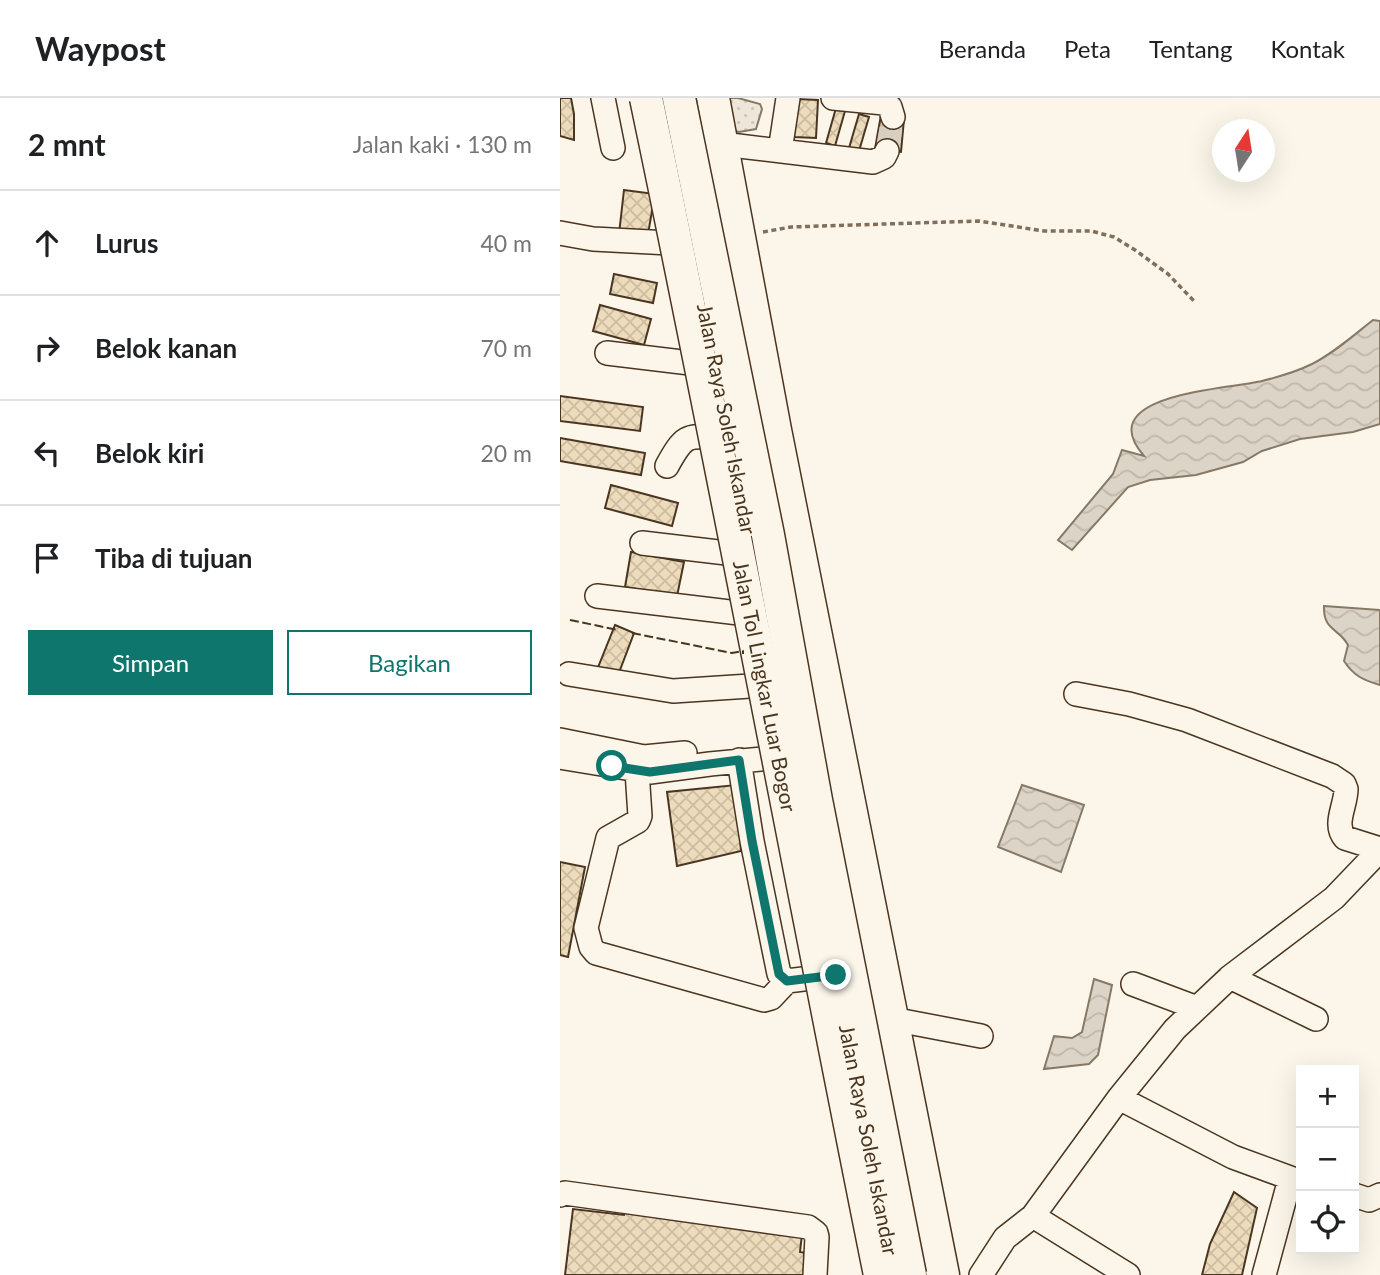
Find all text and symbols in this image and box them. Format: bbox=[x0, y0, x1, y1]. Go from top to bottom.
text: Waypost bbox=[35, 28, 166, 68]
text: Beranda bbox=[939, 34, 1026, 63]
text: Peta bbox=[1064, 34, 1111, 63]
text: Tentang bbox=[1149, 34, 1232, 63]
text: Kontak bbox=[1270, 34, 1345, 63]
north arrow bbox=[1212, 119, 1275, 182]
text: 2 mnt bbox=[28, 126, 106, 162]
text: Jalan kaki · 130 m bbox=[353, 130, 532, 158]
icon: ahead bbox=[28, 224, 66, 262]
text: Lurus bbox=[95, 227, 158, 259]
text: 40 m bbox=[481, 229, 532, 257]
street label: Jalan Raya Soleh Iskandar bbox=[693, 301, 762, 537]
icon: right bbox=[28, 329, 66, 367]
text: Belok kanan bbox=[95, 332, 237, 364]
text: 70 m bbox=[481, 334, 532, 362]
icon: left bbox=[28, 434, 66, 472]
text: Belok kiri bbox=[95, 437, 204, 469]
text: 20 m bbox=[481, 439, 532, 467]
icon: arrive bbox=[28, 539, 66, 577]
text: Tiba di tujuan bbox=[95, 542, 253, 574]
street label: Jalan Tol Lingkar Luar Bogor bbox=[729, 558, 802, 814]
button: Simpan bbox=[28, 630, 273, 695]
button: Bagikan bbox=[287, 630, 532, 695]
route start bbox=[596, 750, 627, 781]
route end bbox=[820, 959, 851, 990]
street label: Jalan Raya Soleh Iskandar bbox=[835, 1022, 904, 1258]
map controls bbox=[1296, 1065, 1359, 1254]
button: + bbox=[1296, 1065, 1359, 1128]
button: − bbox=[1296, 1128, 1359, 1191]
button: locate bbox=[1296, 1191, 1359, 1254]

